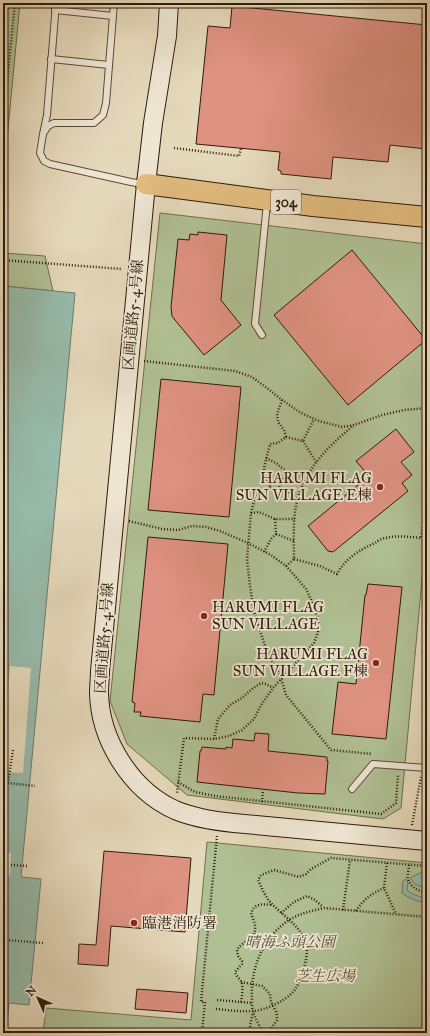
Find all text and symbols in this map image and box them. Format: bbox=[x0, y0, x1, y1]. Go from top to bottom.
road number: 304 bbox=[271, 190, 301, 214]
street label: 区画道路5-4号線 bbox=[119, 259, 147, 371]
place label: HARUMI FLAG SUN VILLAGE E棟 bbox=[236, 469, 372, 504]
marker: HARUMI FLAG SUN VILLAGE E棟 bbox=[375, 482, 385, 492]
street label: 区画道路5-4号線 bbox=[91, 582, 117, 694]
place label: HARUMI FLAG SUN VILLAGE bbox=[212, 598, 324, 633]
marker: HARUMI FLAG SUN VILLAGE bbox=[199, 611, 209, 621]
place label: HARUMI FLAG SUN VILLAGE F棟 bbox=[233, 645, 368, 680]
marker: HARUMI FLAG SUN VILLAGE F棟 bbox=[371, 658, 381, 668]
place label: 臨港消防署 bbox=[142, 914, 217, 932]
marker: 臨港消防署 bbox=[129, 918, 139, 928]
park label: 晴海ふ頭公園 bbox=[245, 933, 338, 951]
park label: 芝生広場 bbox=[295, 967, 357, 985]
north arrow bbox=[18, 978, 58, 1018]
text: N bbox=[23, 983, 40, 999]

